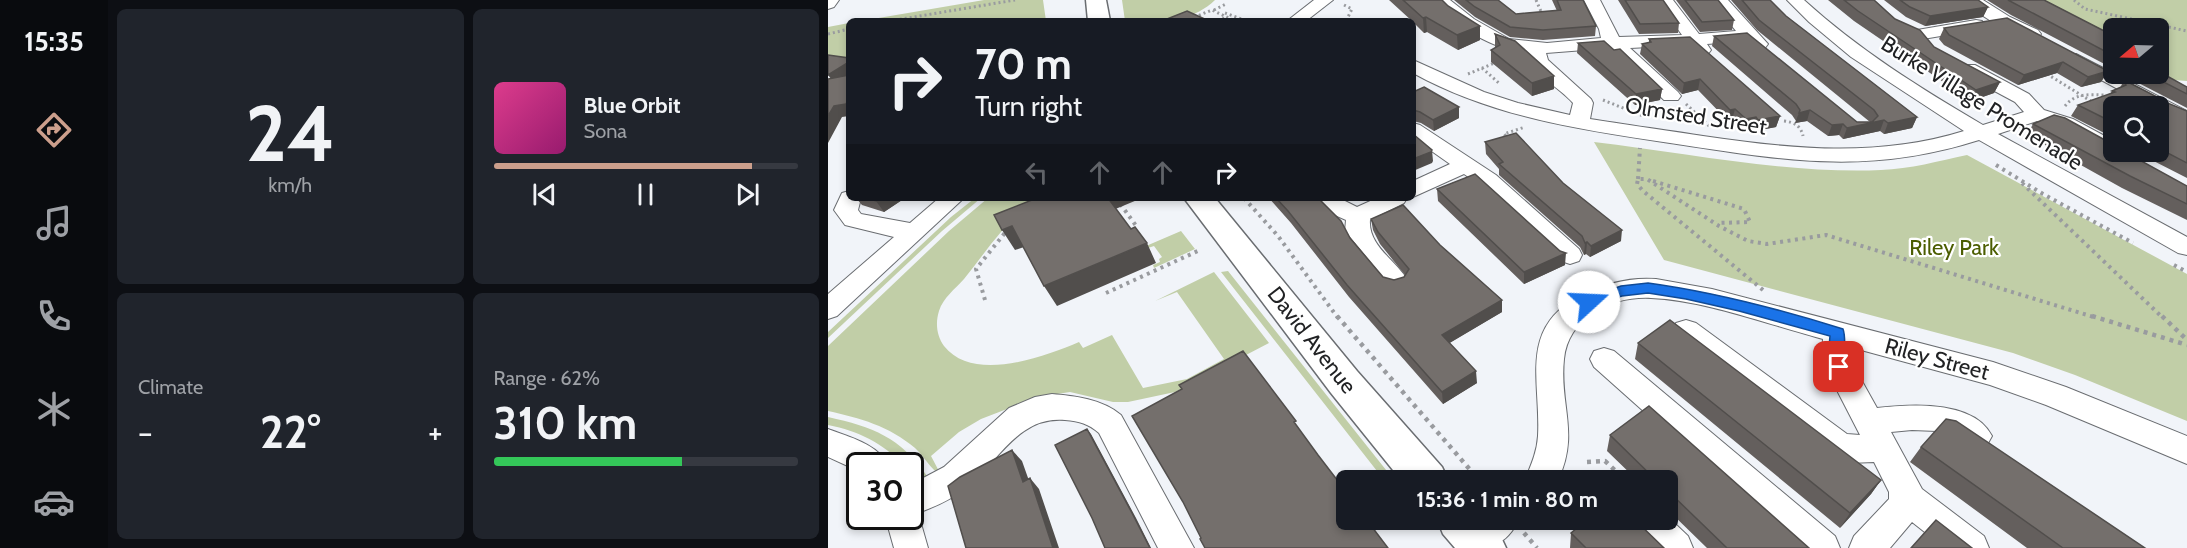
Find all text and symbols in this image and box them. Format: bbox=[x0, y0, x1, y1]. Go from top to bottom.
north arrow bbox=[2103, 18, 2169, 84]
map controls bbox=[2103, 18, 2169, 162]
text: 15:35 bbox=[24, 25, 84, 58]
street label: Burke Village Promenade bbox=[1876, 30, 2088, 176]
text: 70 m bbox=[975, 38, 1072, 90]
icon: right bbox=[876, 42, 954, 120]
text: 24 bbox=[245, 86, 335, 181]
text: Turn right bbox=[975, 90, 1082, 123]
text: Blue Orbit bbox=[584, 92, 680, 119]
street label: Olmsted Street bbox=[1623, 92, 1769, 141]
button: search bbox=[2103, 96, 2169, 162]
icon: directions bbox=[33, 109, 75, 151]
text: Sona bbox=[584, 119, 627, 143]
icon: left bbox=[1020, 156, 1053, 189]
icon: ahead bbox=[1083, 156, 1116, 189]
icon: ahead bbox=[1146, 156, 1179, 189]
icon: right bbox=[1209, 156, 1242, 189]
text: km/h bbox=[268, 173, 312, 197]
icon: previous bbox=[528, 178, 561, 211]
icon: pause bbox=[629, 178, 662, 211]
icon: next bbox=[731, 178, 764, 211]
icon: music bbox=[33, 202, 75, 244]
park label: Riley Park bbox=[1909, 234, 1999, 261]
position arrow bbox=[1557, 270, 1621, 334]
street label: David Avenue bbox=[1262, 281, 1362, 399]
icon: phone bbox=[33, 295, 75, 337]
street label: Riley Street bbox=[1882, 332, 1993, 386]
pin bbox=[1813, 341, 1864, 392]
icon: arrive bbox=[1822, 350, 1855, 383]
text: Range · 62% bbox=[494, 366, 600, 390]
text: Climate bbox=[138, 375, 203, 399]
icon: climate bbox=[33, 388, 75, 430]
text: 310 km bbox=[494, 396, 637, 450]
text: 22° bbox=[260, 405, 321, 459]
text: − bbox=[138, 412, 153, 452]
text: + bbox=[428, 412, 443, 452]
speed limit sign: 30 bbox=[846, 452, 924, 530]
icon: car bbox=[33, 481, 75, 523]
text: 15:36 · 1 min · 80 m bbox=[1416, 486, 1598, 513]

